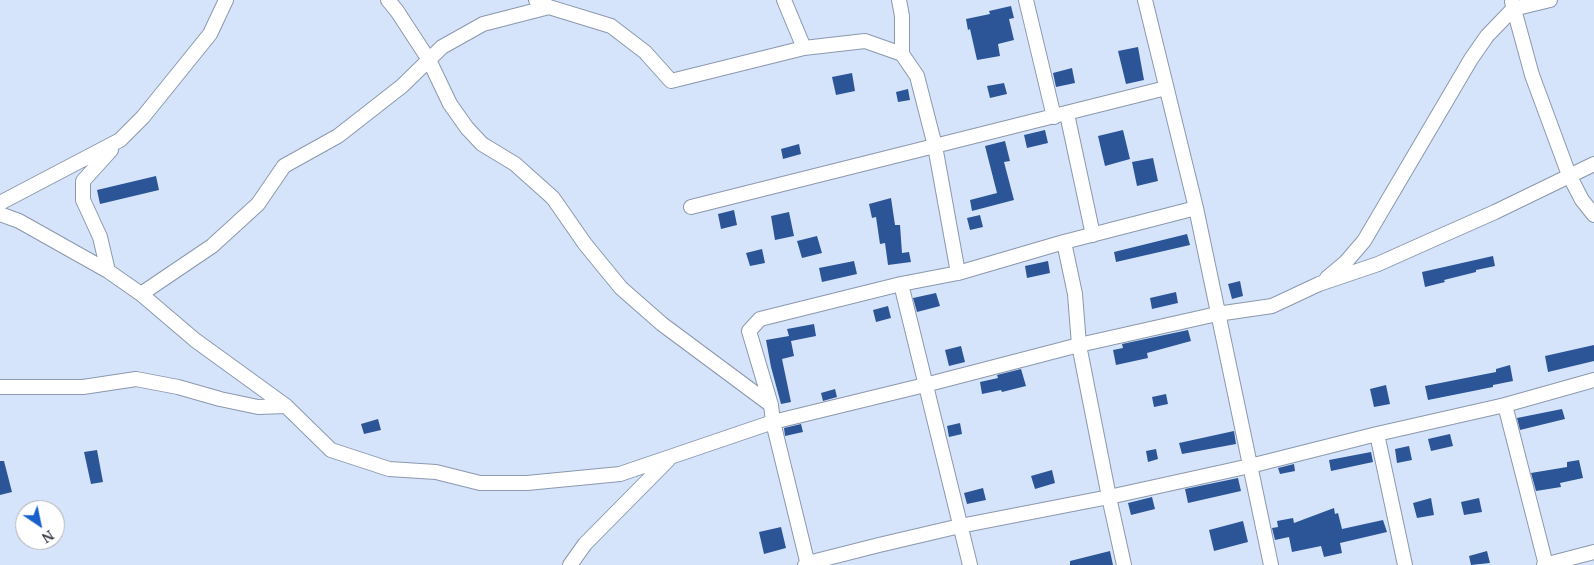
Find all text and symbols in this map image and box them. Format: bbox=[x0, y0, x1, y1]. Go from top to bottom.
north arrow bbox=[15, 500, 65, 550]
text: N bbox=[38, 526, 58, 548]

